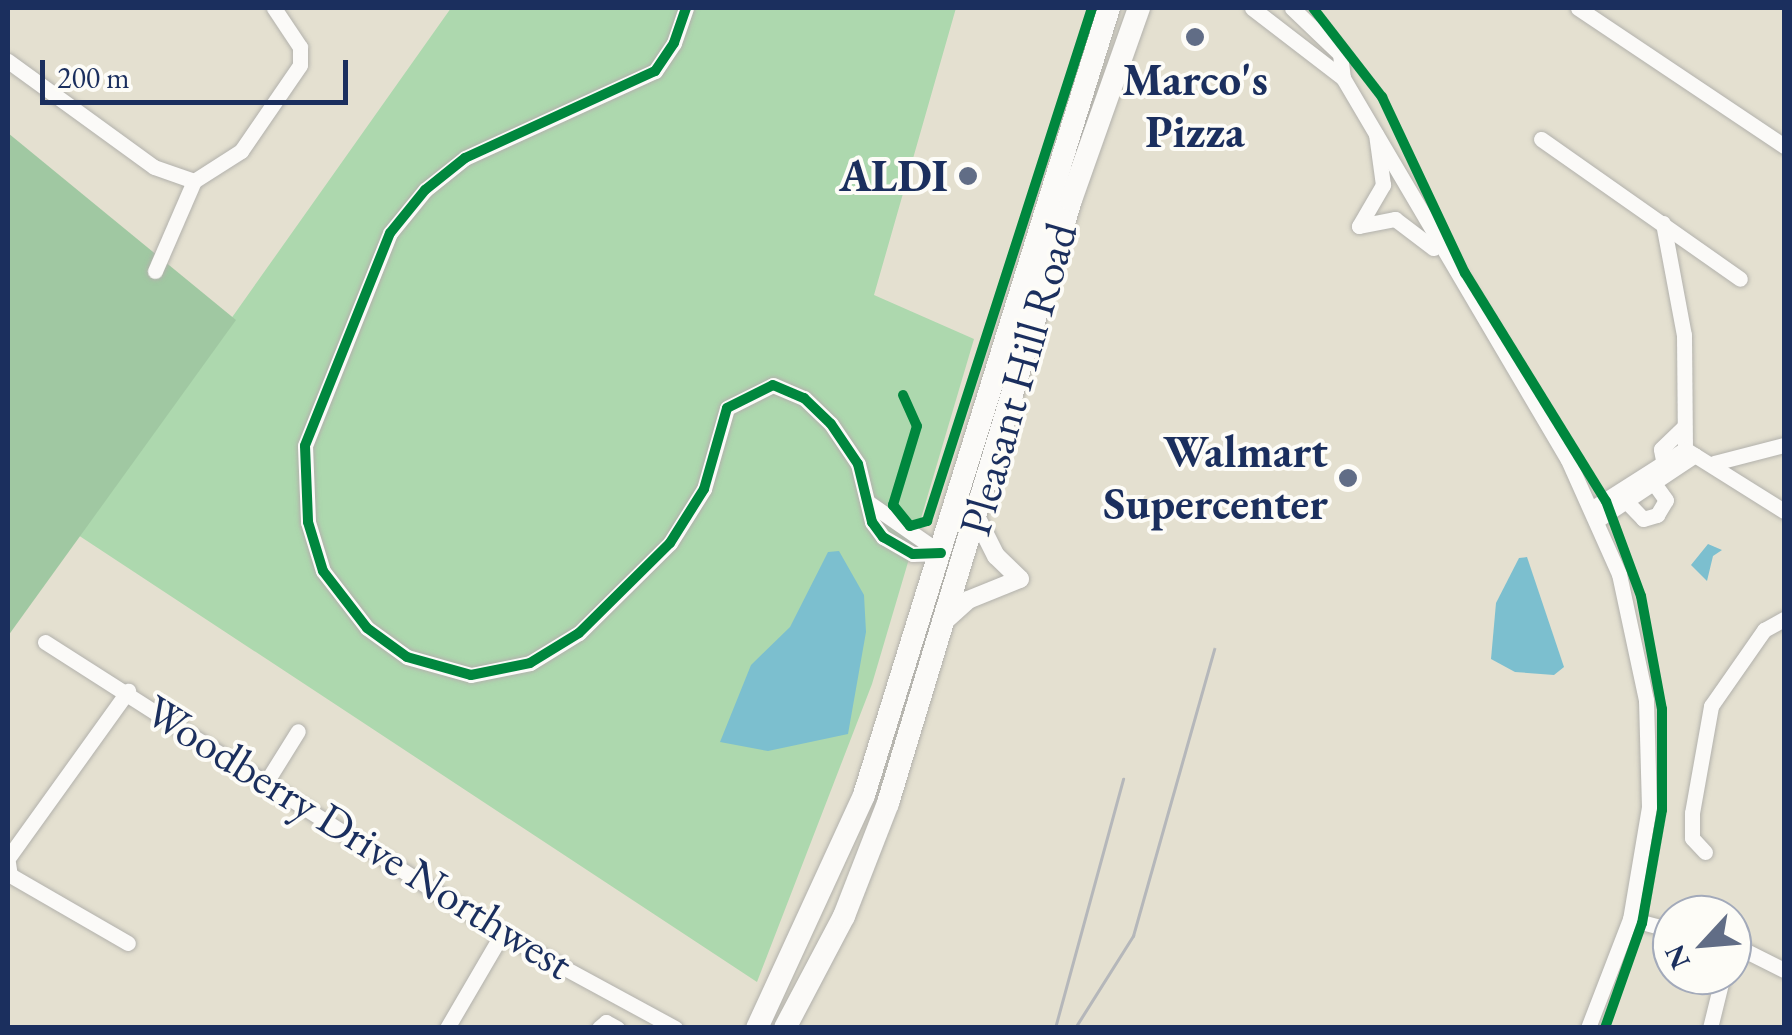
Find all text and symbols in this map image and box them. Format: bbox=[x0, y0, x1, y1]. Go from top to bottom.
marker: Marco's Pizza bbox=[1184, 26, 1206, 48]
scale bar bbox=[45, 40, 352, 102]
place label: Marco's Pizza bbox=[1122, 53, 1268, 159]
text: 200 m bbox=[57, 58, 130, 97]
place label: ALDI bbox=[839, 149, 948, 203]
marker: ALDI bbox=[957, 165, 979, 187]
street label: Pleasant Hill Road bbox=[948, 216, 1088, 542]
place label: Walmart Supercenter bbox=[1103, 425, 1328, 531]
marker: Walmart Supercenter bbox=[1337, 467, 1359, 489]
street label: Woodberry Drive Northwest bbox=[135, 683, 583, 991]
north arrow bbox=[1652, 895, 1752, 995]
text: N bbox=[1656, 939, 1698, 975]

